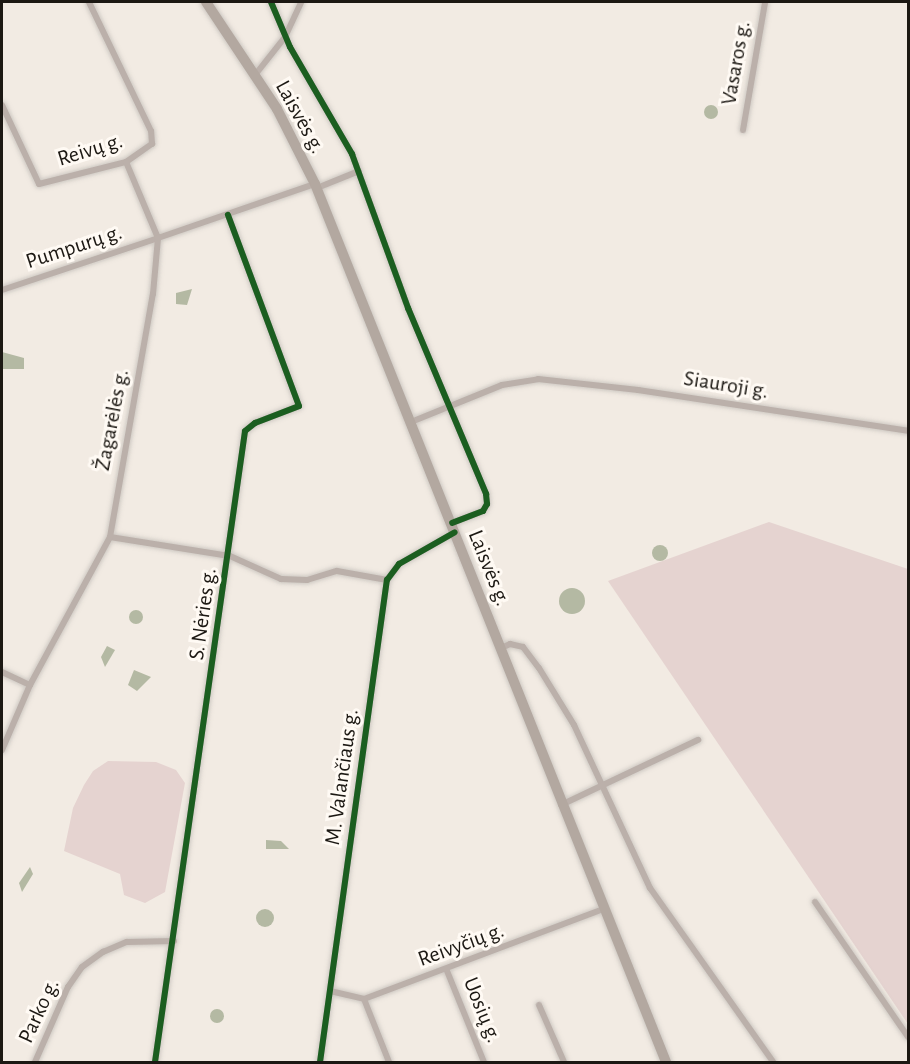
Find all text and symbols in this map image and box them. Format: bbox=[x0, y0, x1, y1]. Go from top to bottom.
street label: Vasaros g. bbox=[716, 19, 756, 107]
street label: Laisvės g. bbox=[269, 76, 331, 158]
street label: Reivų g. bbox=[54, 128, 126, 172]
street label: Pumpurų g. bbox=[23, 219, 125, 275]
street label: Siauroji g. bbox=[682, 365, 770, 405]
street label: Žagarėlės g. bbox=[89, 367, 135, 473]
street label: Laisvės g. bbox=[462, 526, 516, 610]
street label: S. Nėries g. bbox=[183, 566, 223, 662]
street label: M. Valančiaus g. bbox=[319, 707, 365, 847]
street label: Reivyčių g. bbox=[414, 917, 508, 973]
street label: Uosių g. bbox=[457, 974, 507, 1046]
street label: Parko g. bbox=[13, 975, 65, 1047]

